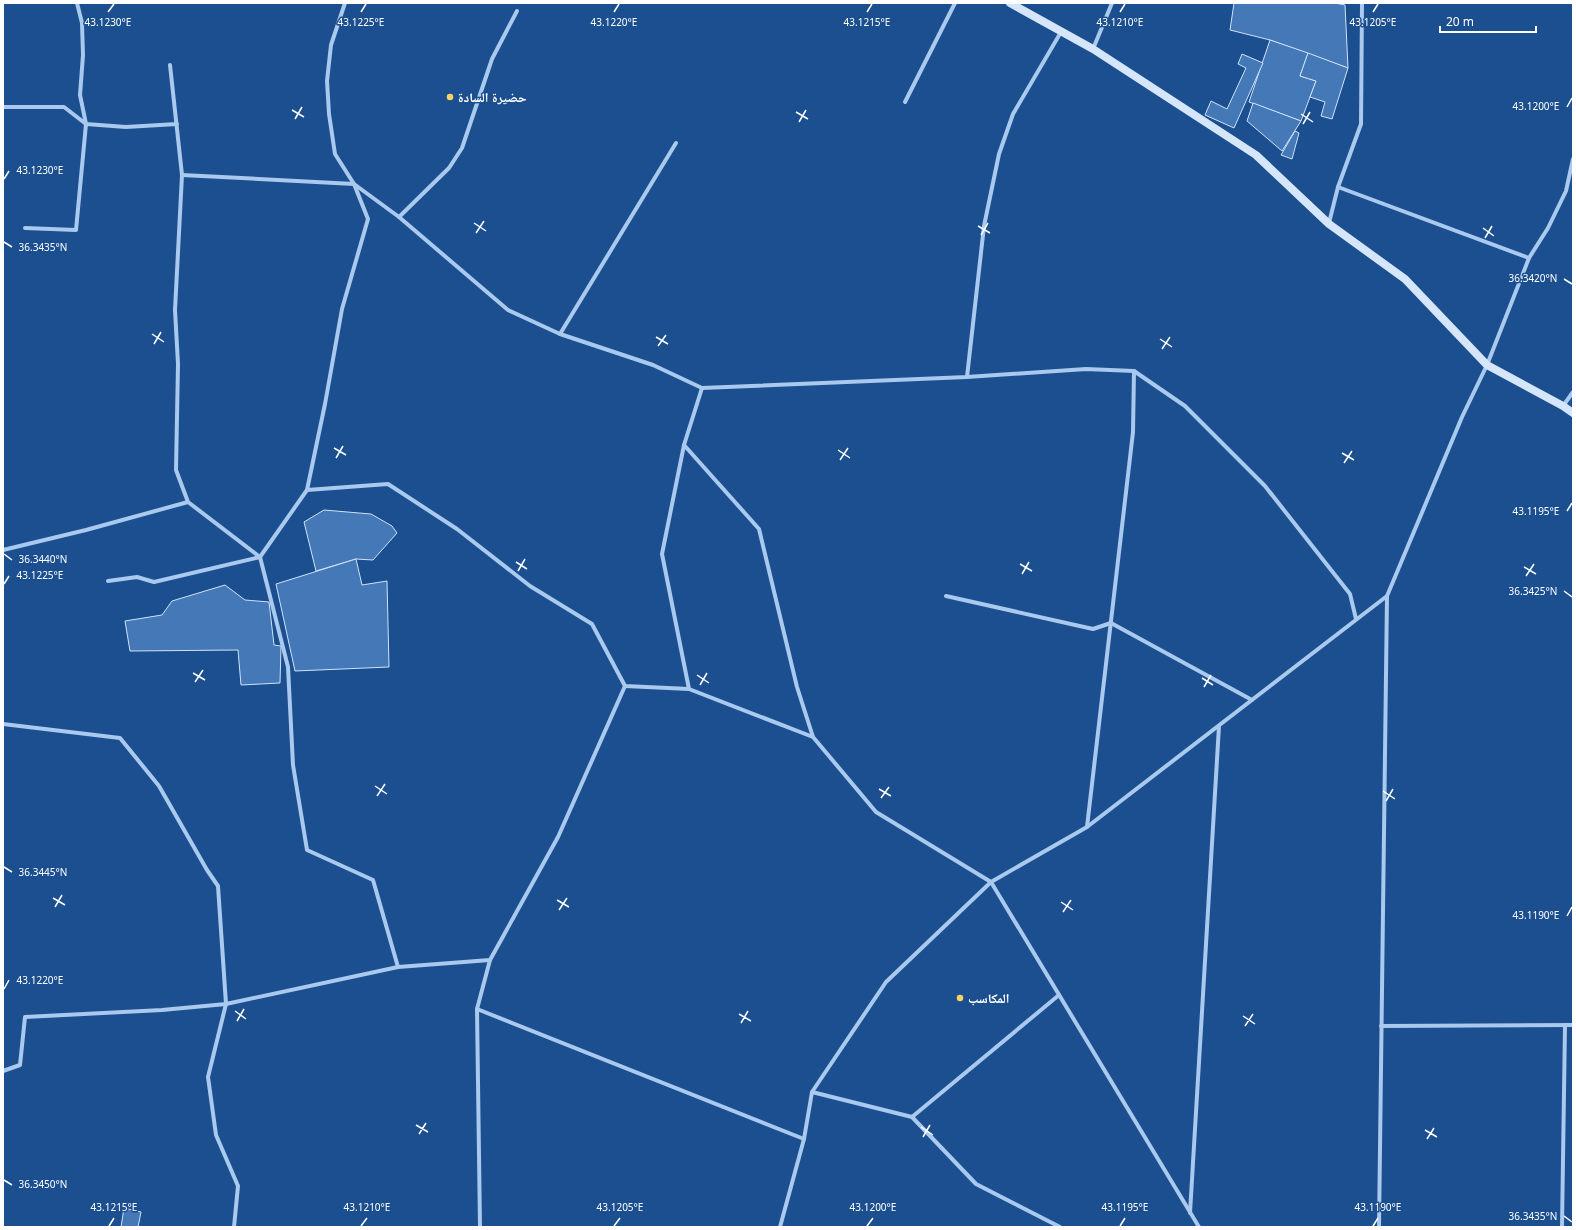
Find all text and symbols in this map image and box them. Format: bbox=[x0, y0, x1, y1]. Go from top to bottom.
scale bar bbox=[1440, 8, 1536, 34]
text: 20 m bbox=[1446, 13, 1474, 30]
text: 43.1230°E bbox=[85, 15, 131, 29]
text: 43.1225°E bbox=[338, 15, 384, 29]
text: 43.1220°E bbox=[591, 15, 637, 29]
text: 43.1215°E bbox=[844, 15, 890, 29]
text: 43.1210°E bbox=[1097, 15, 1143, 29]
text: 43.1205°E bbox=[1350, 15, 1396, 29]
place label: حضيرة السادة bbox=[458, 88, 527, 106]
marker: حضيرة السادة bbox=[445, 92, 455, 102]
text: 43.1200°E bbox=[1513, 99, 1559, 113]
text: 43.1230°E bbox=[17, 163, 63, 177]
text: 36.3435°N bbox=[19, 240, 67, 254]
text: 36.3420°N bbox=[1509, 271, 1557, 285]
text: 43.1195°E bbox=[1513, 504, 1559, 518]
text: 36.3440°N bbox=[19, 552, 67, 566]
text: 43.1225°E bbox=[17, 568, 63, 582]
text: 36.3425°N bbox=[1509, 584, 1557, 598]
text: 36.3445°N bbox=[19, 865, 67, 879]
text: 43.1190°E bbox=[1513, 908, 1559, 922]
text: 43.1220°E bbox=[17, 973, 63, 987]
place label: المكاسب bbox=[968, 989, 1009, 1007]
marker: المكاسب bbox=[955, 993, 965, 1003]
text: 36.3450°N bbox=[19, 1177, 67, 1191]
text: 43.1215°E bbox=[91, 1200, 137, 1214]
text: 43.1210°E bbox=[344, 1200, 390, 1214]
text: 43.1205°E bbox=[597, 1200, 643, 1214]
text: 43.1200°E bbox=[850, 1200, 896, 1214]
text: 43.1195°E bbox=[1102, 1200, 1148, 1214]
text: 43.1190°E bbox=[1355, 1200, 1401, 1214]
text: 36.3435°N bbox=[1509, 1209, 1557, 1223]

